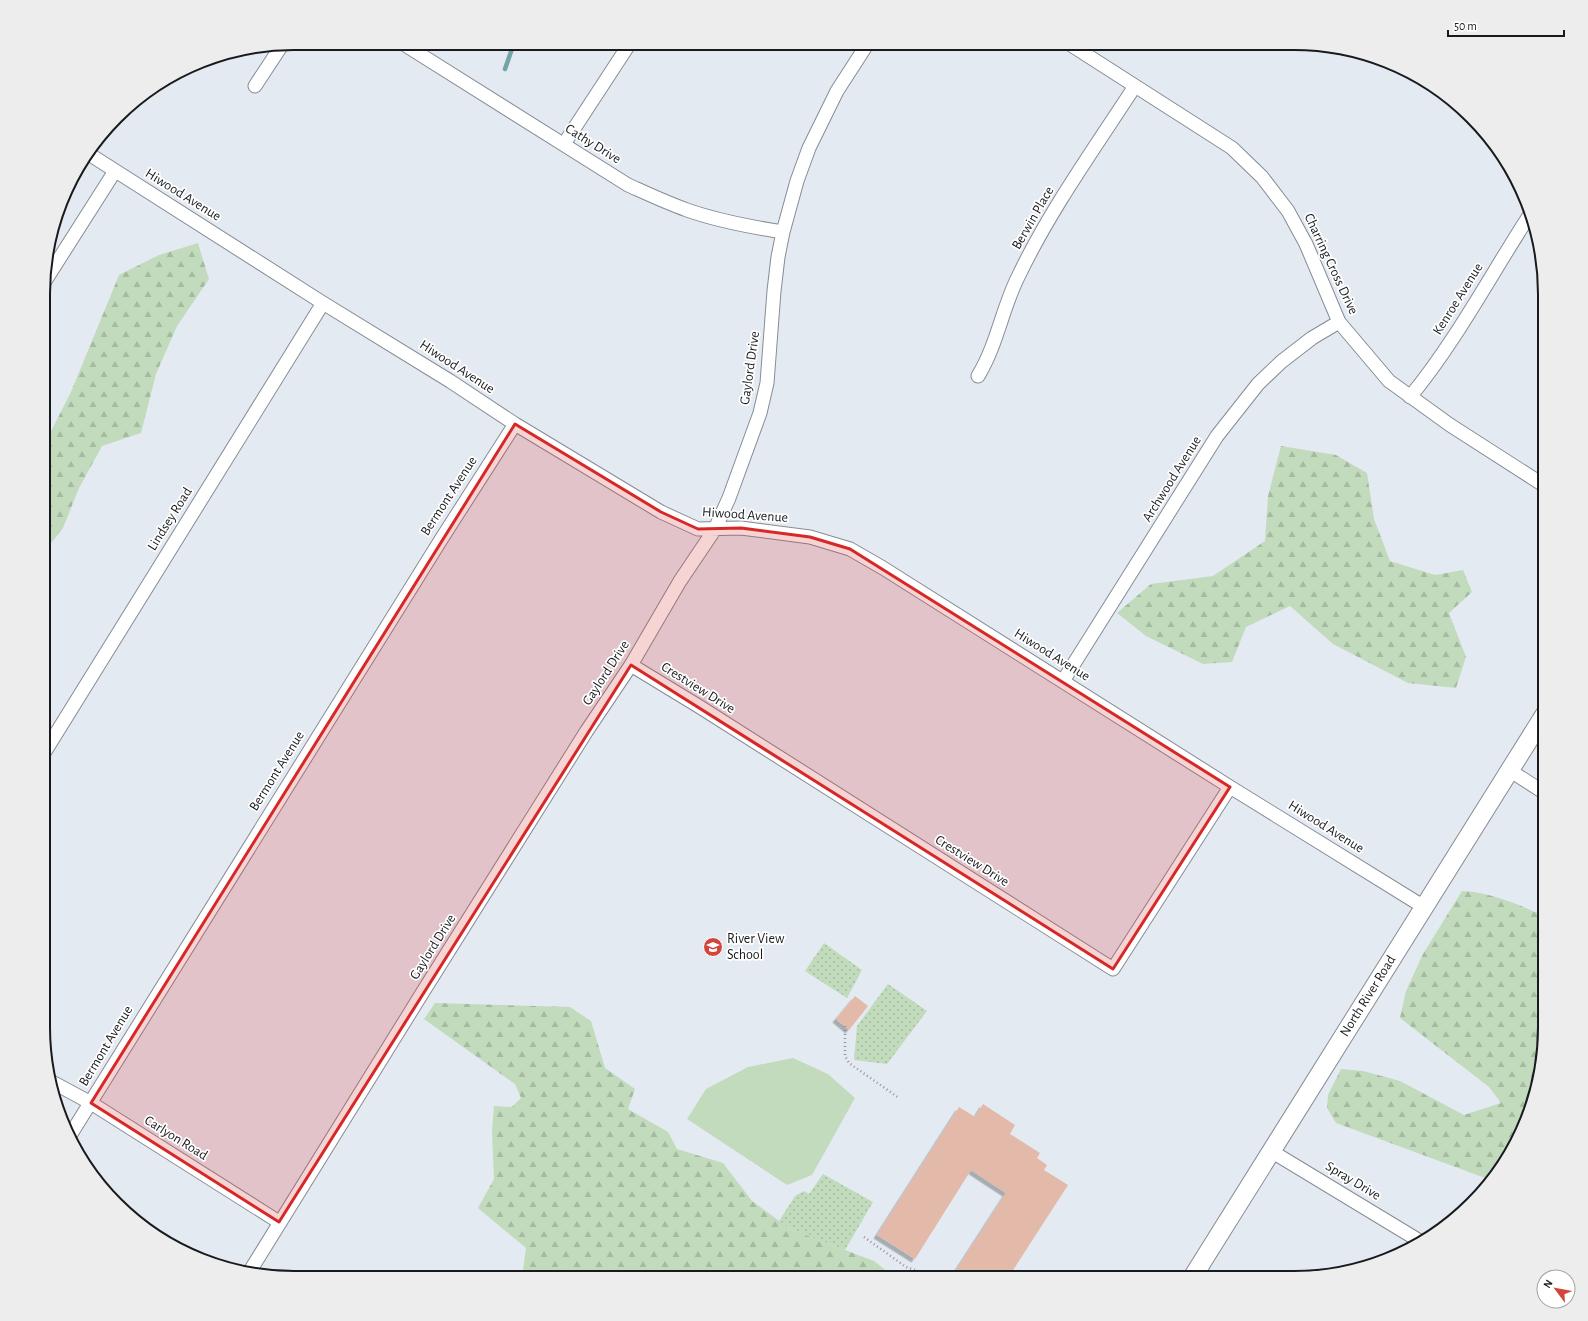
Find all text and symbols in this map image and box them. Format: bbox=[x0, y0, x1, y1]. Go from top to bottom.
scale bar bbox=[1448, 12, 1564, 38]
text: 50 m bbox=[1454, 20, 1477, 32]
street label: Cathy Drive bbox=[563, 121, 623, 167]
street label: Hiwood Avenue bbox=[143, 166, 223, 224]
street label: Berwin Place bbox=[1009, 184, 1057, 252]
street label: Charring Cross Drive bbox=[1301, 211, 1361, 317]
street label: Kenroe Avenue bbox=[1430, 261, 1486, 337]
street label: Gaylord Drive bbox=[738, 330, 762, 406]
street label: Hiwood Avenue bbox=[417, 338, 497, 396]
street label: Archwood Avenue bbox=[1140, 434, 1204, 524]
street label: Bermont Avenue bbox=[418, 454, 480, 538]
street label: Lindsey Road bbox=[145, 485, 195, 553]
street label: Hiwood Avenue bbox=[701, 505, 789, 525]
street label: Hiwood Avenue bbox=[1012, 626, 1092, 684]
street label: Gaylord Drive bbox=[580, 638, 632, 708]
street label: Crestview Drive bbox=[659, 660, 737, 716]
street label: Bermont Avenue bbox=[247, 729, 307, 813]
street label: Hiwood Avenue bbox=[1286, 798, 1366, 856]
street label: Crestview Drive bbox=[933, 833, 1011, 889]
street label: Gaylord Drive bbox=[407, 912, 459, 982]
place label: River View School bbox=[727, 932, 785, 962]
school or university icon: River View School bbox=[702, 936, 724, 958]
street label: North River Road bbox=[1338, 953, 1398, 1039]
street label: Bermont Avenue bbox=[77, 1003, 135, 1089]
street label: Carlyon Road bbox=[142, 1113, 210, 1163]
street label: Spray Drive bbox=[1323, 1159, 1383, 1203]
north arrow bbox=[1536, 1269, 1576, 1309]
text: N bbox=[1541, 1278, 1555, 1290]

